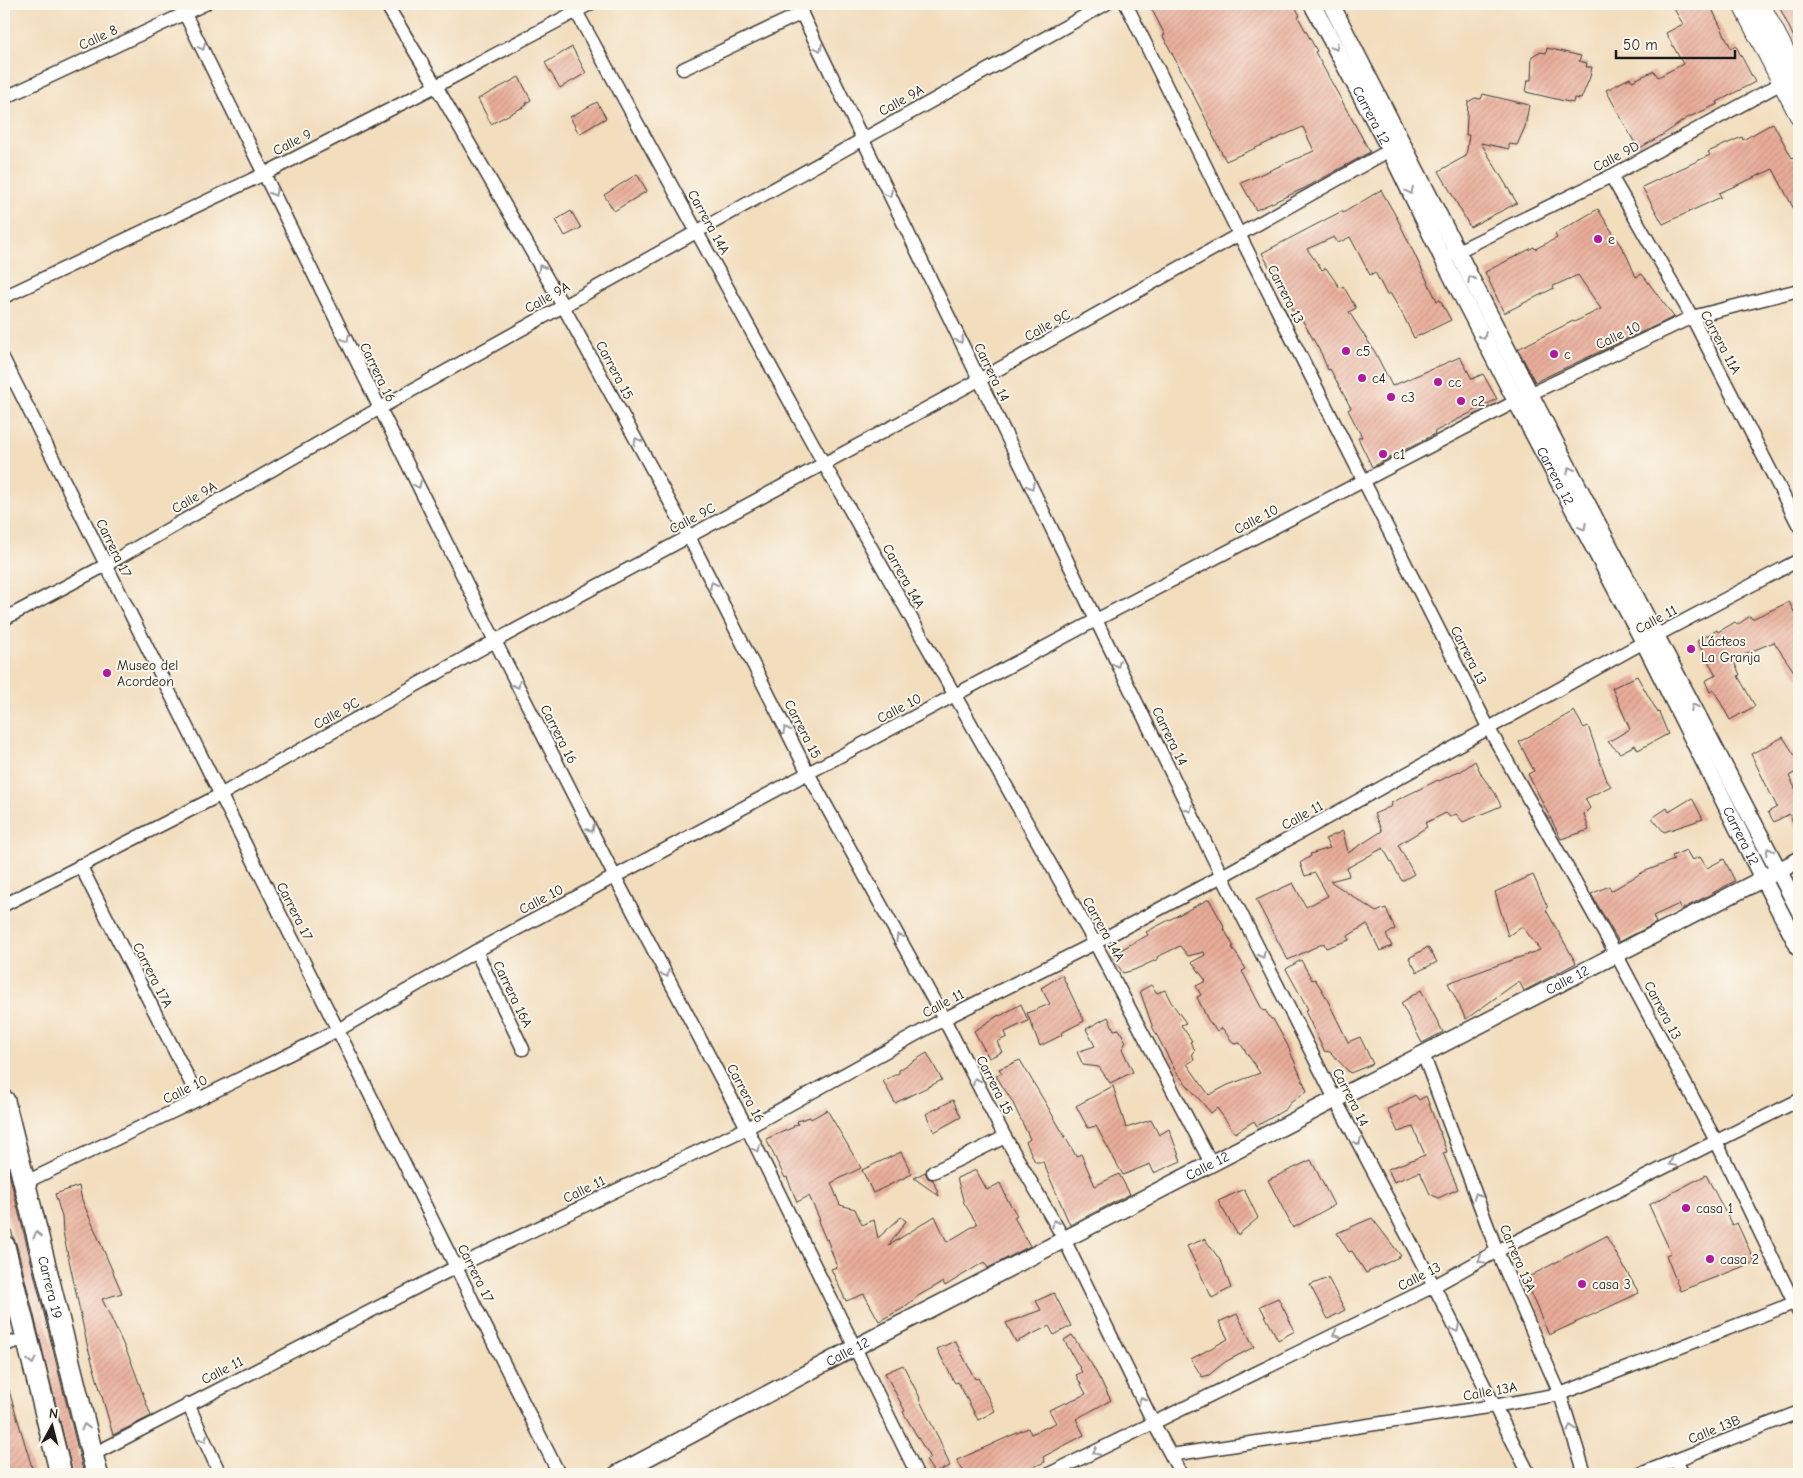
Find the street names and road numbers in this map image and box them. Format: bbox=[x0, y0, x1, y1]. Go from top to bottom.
street label: Calle 8 bbox=[76, 21, 120, 54]
street label: Calle 9A bbox=[876, 81, 927, 120]
street label: Carrera 12 bbox=[1348, 83, 1393, 148]
street label: Calle 9 bbox=[270, 126, 314, 159]
street label: Calle 9D bbox=[1590, 137, 1642, 176]
street label: Carrera 14A bbox=[684, 187, 733, 258]
street label: Carrera 13 bbox=[1264, 262, 1308, 326]
street label: Calle 9A bbox=[522, 278, 573, 317]
street label: Calle 9C bbox=[1021, 306, 1073, 345]
street label: Carrera 11A bbox=[1697, 307, 1745, 377]
street label: Calle 10 bbox=[1593, 318, 1643, 353]
street label: Carrera 15 bbox=[592, 338, 637, 402]
street label: Carrera 16 bbox=[356, 340, 399, 405]
street label: Carrera 14 bbox=[970, 340, 1013, 405]
street label: Carrera 12 bbox=[1533, 444, 1578, 508]
street label: Calle 9A bbox=[169, 478, 220, 517]
street label: Calle 9C bbox=[666, 499, 719, 538]
street label: Calle 10 bbox=[1231, 501, 1281, 538]
street label: Carrera 17 bbox=[92, 516, 135, 581]
street label: Carrera 14A bbox=[879, 541, 928, 612]
street label: Calle 11 bbox=[1632, 601, 1680, 637]
street label: Carrera 13 bbox=[1447, 623, 1491, 687]
street label: Calle 10 bbox=[874, 690, 924, 727]
street label: Calle 9C bbox=[310, 694, 362, 733]
street label: Carrera 15 bbox=[780, 697, 825, 762]
street label: Carrera 16 bbox=[536, 702, 581, 767]
street label: Carrera 14 bbox=[1148, 704, 1191, 769]
street label: Calle 11 bbox=[1279, 797, 1326, 834]
street label: Carrera 12 bbox=[1719, 804, 1763, 868]
street label: Carrera 17 bbox=[273, 879, 317, 944]
street label: Calle 10 bbox=[516, 881, 566, 918]
street label: Carrera 14A bbox=[1079, 894, 1128, 965]
street label: Carrera 17A bbox=[129, 940, 176, 1011]
street label: Carrera 16A bbox=[489, 958, 536, 1030]
street label: Calle 12 bbox=[1543, 962, 1592, 998]
street label: Carrera 13 bbox=[1640, 978, 1685, 1042]
street label: Calle 11 bbox=[919, 985, 967, 1021]
street label: Carrera 15 bbox=[972, 1053, 1017, 1118]
street label: Carrera 16 bbox=[723, 1061, 768, 1125]
street label: Carrera 14 bbox=[1329, 1065, 1373, 1129]
street label: Calle 10 bbox=[160, 1071, 210, 1108]
street label: Calle 12 bbox=[1183, 1148, 1232, 1184]
street label: Calle 11 bbox=[560, 1172, 608, 1207]
street label: Carrera 13A bbox=[1496, 1222, 1539, 1294]
street label: Carrera 17 bbox=[454, 1241, 498, 1306]
street label: Carrera 19 bbox=[34, 1254, 66, 1320]
street label: Calle 13 bbox=[1395, 1258, 1444, 1295]
street label: Calle 12 bbox=[823, 1334, 872, 1370]
street label: Calle 11 bbox=[198, 1353, 246, 1388]
street label: Calle 13A bbox=[1462, 1378, 1518, 1405]
street label: Calle 13B bbox=[1686, 1411, 1743, 1448]

